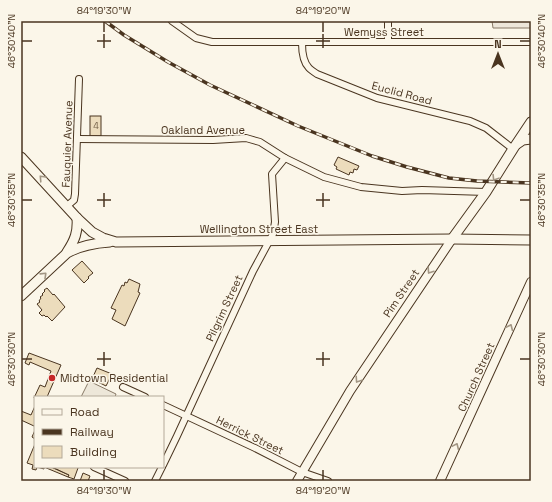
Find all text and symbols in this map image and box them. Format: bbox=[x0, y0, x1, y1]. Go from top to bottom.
text: 84°19'30"W bbox=[77, 4, 132, 17]
text: 84°19'20"W bbox=[296, 4, 351, 17]
text: 46°30'40"N bbox=[5, 14, 18, 68]
text: 46°30'40"N bbox=[535, 14, 548, 68]
street label: Wemyss Street bbox=[344, 25, 424, 39]
north arrow bbox=[478, 34, 518, 74]
text: N bbox=[494, 37, 502, 51]
street label: Euclid Road bbox=[370, 78, 434, 108]
street label: Fauquier Avenue bbox=[58, 100, 76, 188]
house number: 4 bbox=[93, 120, 99, 132]
street label: Oakland Avenue bbox=[161, 123, 245, 137]
text: 46°30'35"N bbox=[5, 173, 18, 227]
text: 46°30'35"N bbox=[535, 173, 548, 227]
one-way arrow bbox=[493, 174, 500, 181]
one-way arrow bbox=[39, 176, 46, 183]
street label: Wellington Street East bbox=[200, 222, 318, 236]
street label: Pim Street bbox=[380, 266, 422, 320]
one-way arrow bbox=[428, 267, 435, 274]
one-way arrow bbox=[39, 272, 47, 279]
street label: Pilgrim Street bbox=[202, 272, 246, 344]
one-way arrow bbox=[505, 324, 513, 332]
text: 46°30'30"N bbox=[5, 332, 18, 386]
text: 46°30'30"N bbox=[535, 332, 548, 386]
street label: Church Street bbox=[455, 340, 497, 414]
place label: Midtown Residential bbox=[60, 371, 168, 385]
marker: Midtown Residential bbox=[47, 373, 57, 383]
one-way arrow bbox=[356, 375, 363, 382]
legend bbox=[34, 396, 164, 468]
text: Road bbox=[70, 404, 99, 420]
street label: Herrick Street bbox=[214, 413, 286, 457]
text: Railway bbox=[70, 424, 114, 440]
one-way arrow bbox=[452, 442, 460, 449]
text: Building bbox=[70, 444, 117, 460]
text: 84°19'30"W bbox=[77, 484, 132, 497]
text: 84°19'20"W bbox=[296, 484, 351, 497]

